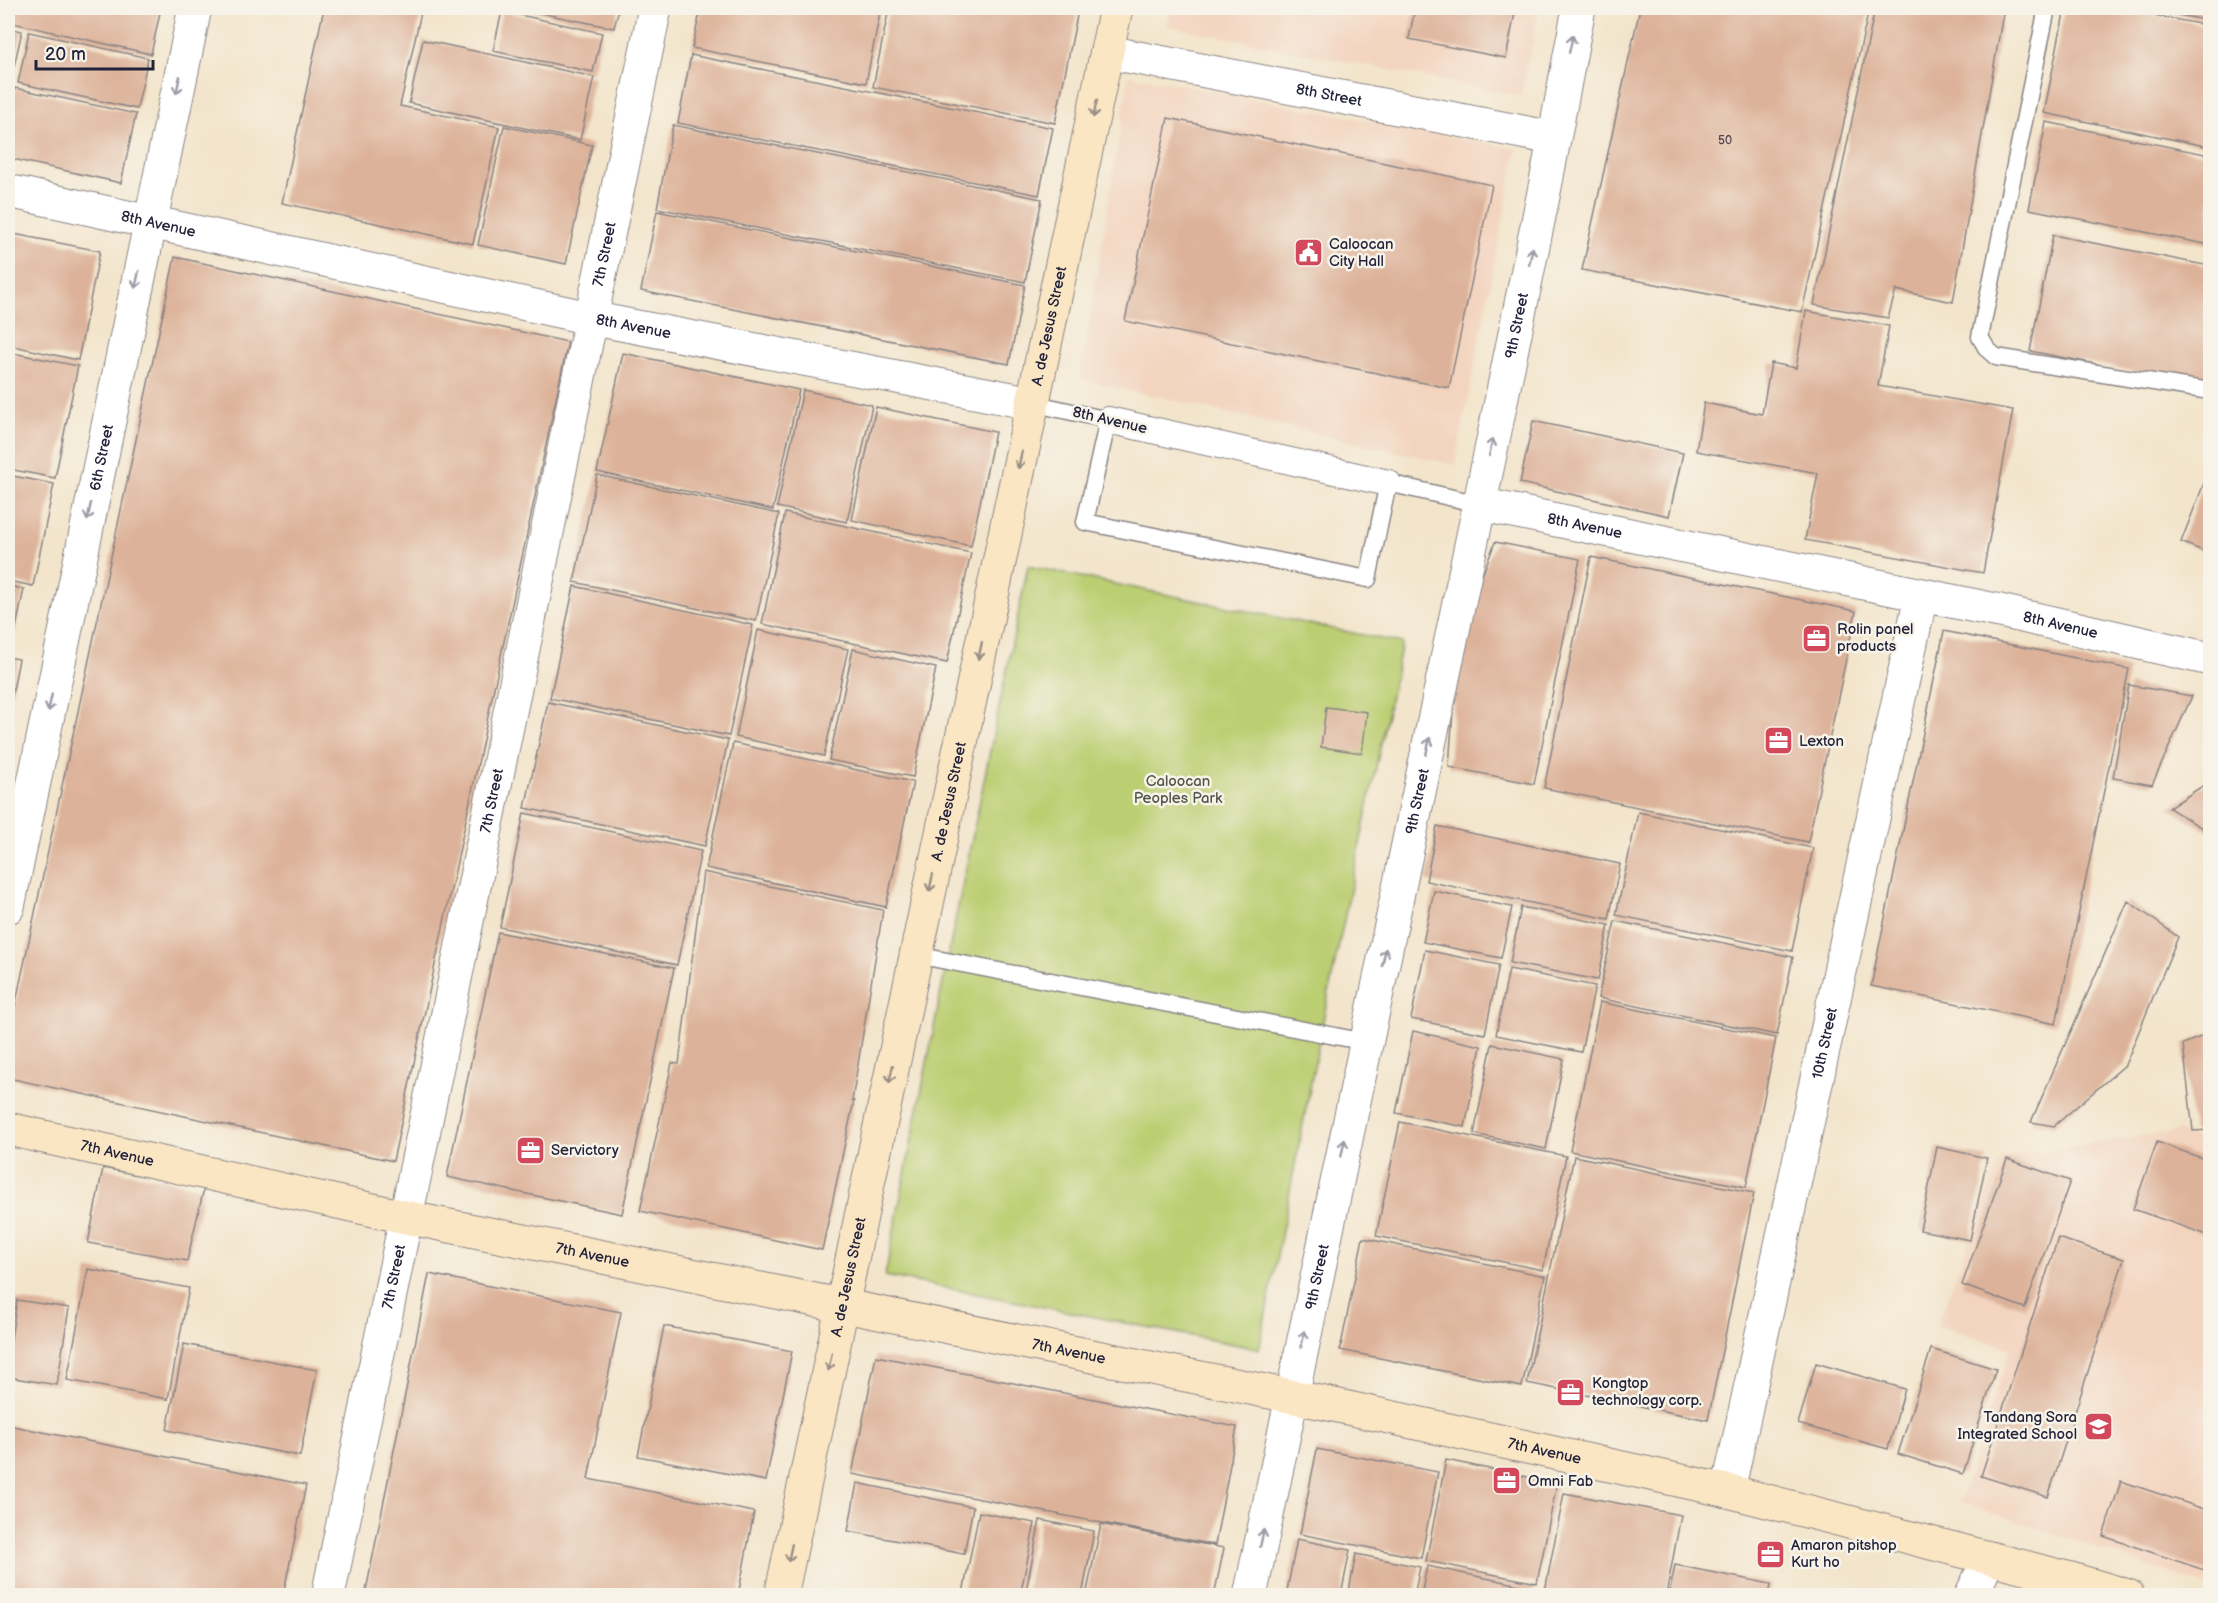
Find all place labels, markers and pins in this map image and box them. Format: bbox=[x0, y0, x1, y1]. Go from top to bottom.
place label: Caloocan City Hall bbox=[1329, 235, 1393, 271]
public building icon: Caloocan City Hall bbox=[1292, 237, 1324, 269]
place label: Rolin panel products bbox=[1837, 620, 1913, 656]
office icon: Rolin panel products bbox=[1800, 622, 1832, 654]
office icon: Lexton bbox=[1762, 725, 1794, 757]
place label: Lexton bbox=[1799, 732, 1844, 751]
office icon: Servictory bbox=[514, 1134, 546, 1166]
place label: Servictory bbox=[551, 1141, 619, 1160]
place label: Kongtop technology corp. bbox=[1592, 1374, 1702, 1410]
office icon: Kongtop technology corp. bbox=[1555, 1376, 1587, 1408]
place label: Tandang Sora Integrated School bbox=[1957, 1408, 2077, 1444]
school or university icon: Tandang Sora Integrated School bbox=[2082, 1410, 2114, 1442]
office icon: Omni Fab bbox=[1491, 1465, 1523, 1497]
place label: Omni Fab bbox=[1528, 1472, 1594, 1491]
place label: Amaron pitshop Kurt ho bbox=[1791, 1536, 1897, 1572]
office icon: Amaron pitshop Kurt ho bbox=[1754, 1538, 1786, 1570]

